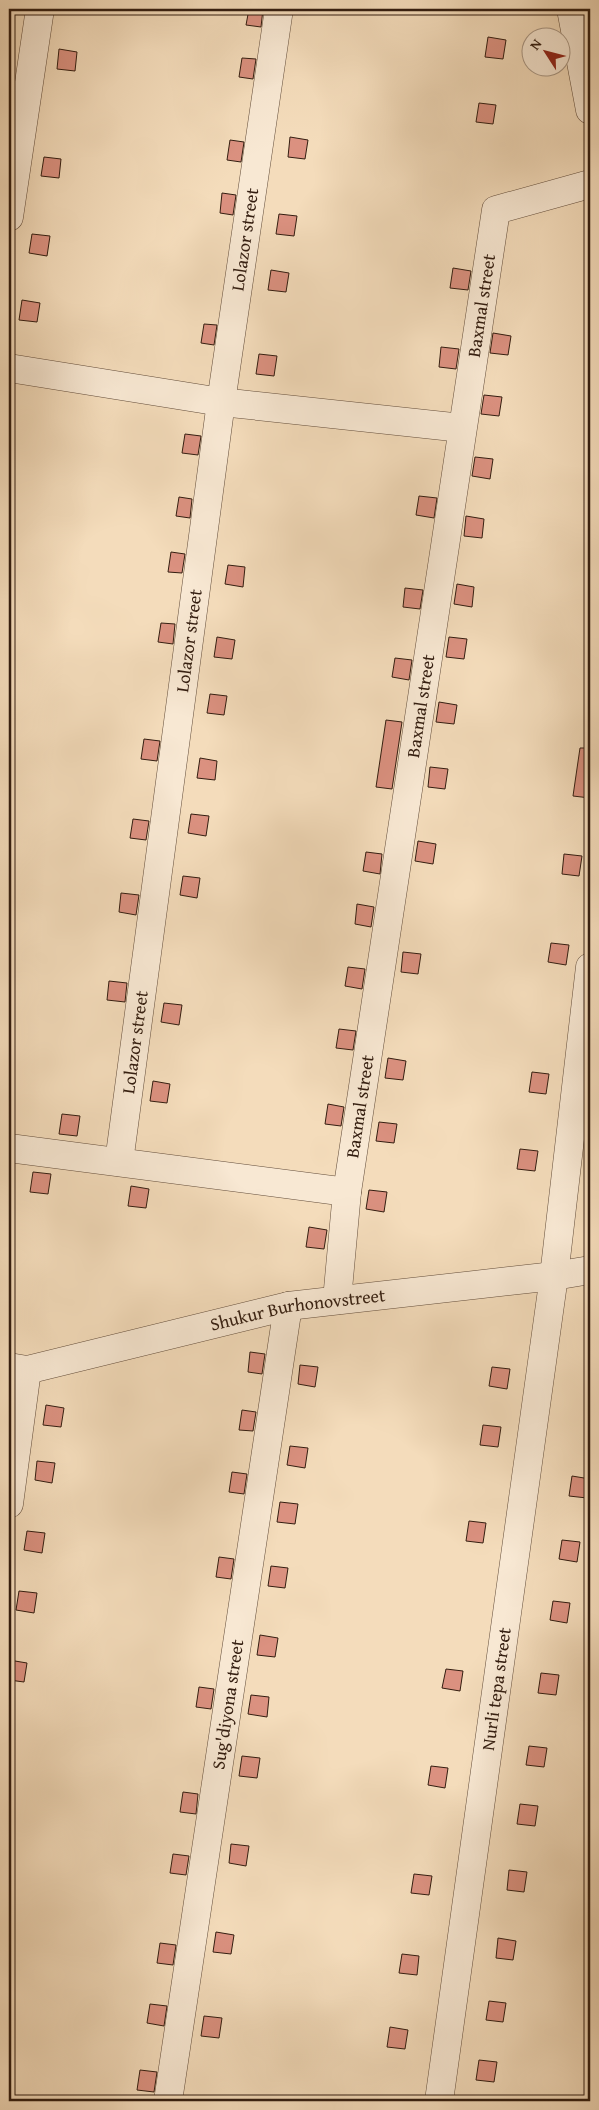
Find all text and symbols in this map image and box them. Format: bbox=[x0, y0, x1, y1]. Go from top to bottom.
north arrow bbox=[522, 28, 572, 78]
text: N bbox=[525, 34, 547, 54]
street label: Lolazor street bbox=[224, 185, 266, 293]
street label: Baxmal street bbox=[460, 251, 502, 359]
street label: Lolazor street bbox=[168, 587, 209, 694]
street label: Baxmal street bbox=[399, 652, 441, 759]
street label: Lolazor street bbox=[114, 988, 155, 1095]
street label: Baxmal street bbox=[338, 1052, 381, 1160]
street label: Shukur Burhonovstreet bbox=[207, 1281, 387, 1338]
street label: Nurli tepa street bbox=[474, 1625, 518, 1752]
street label: Sug'diyona street bbox=[204, 1637, 251, 1771]

